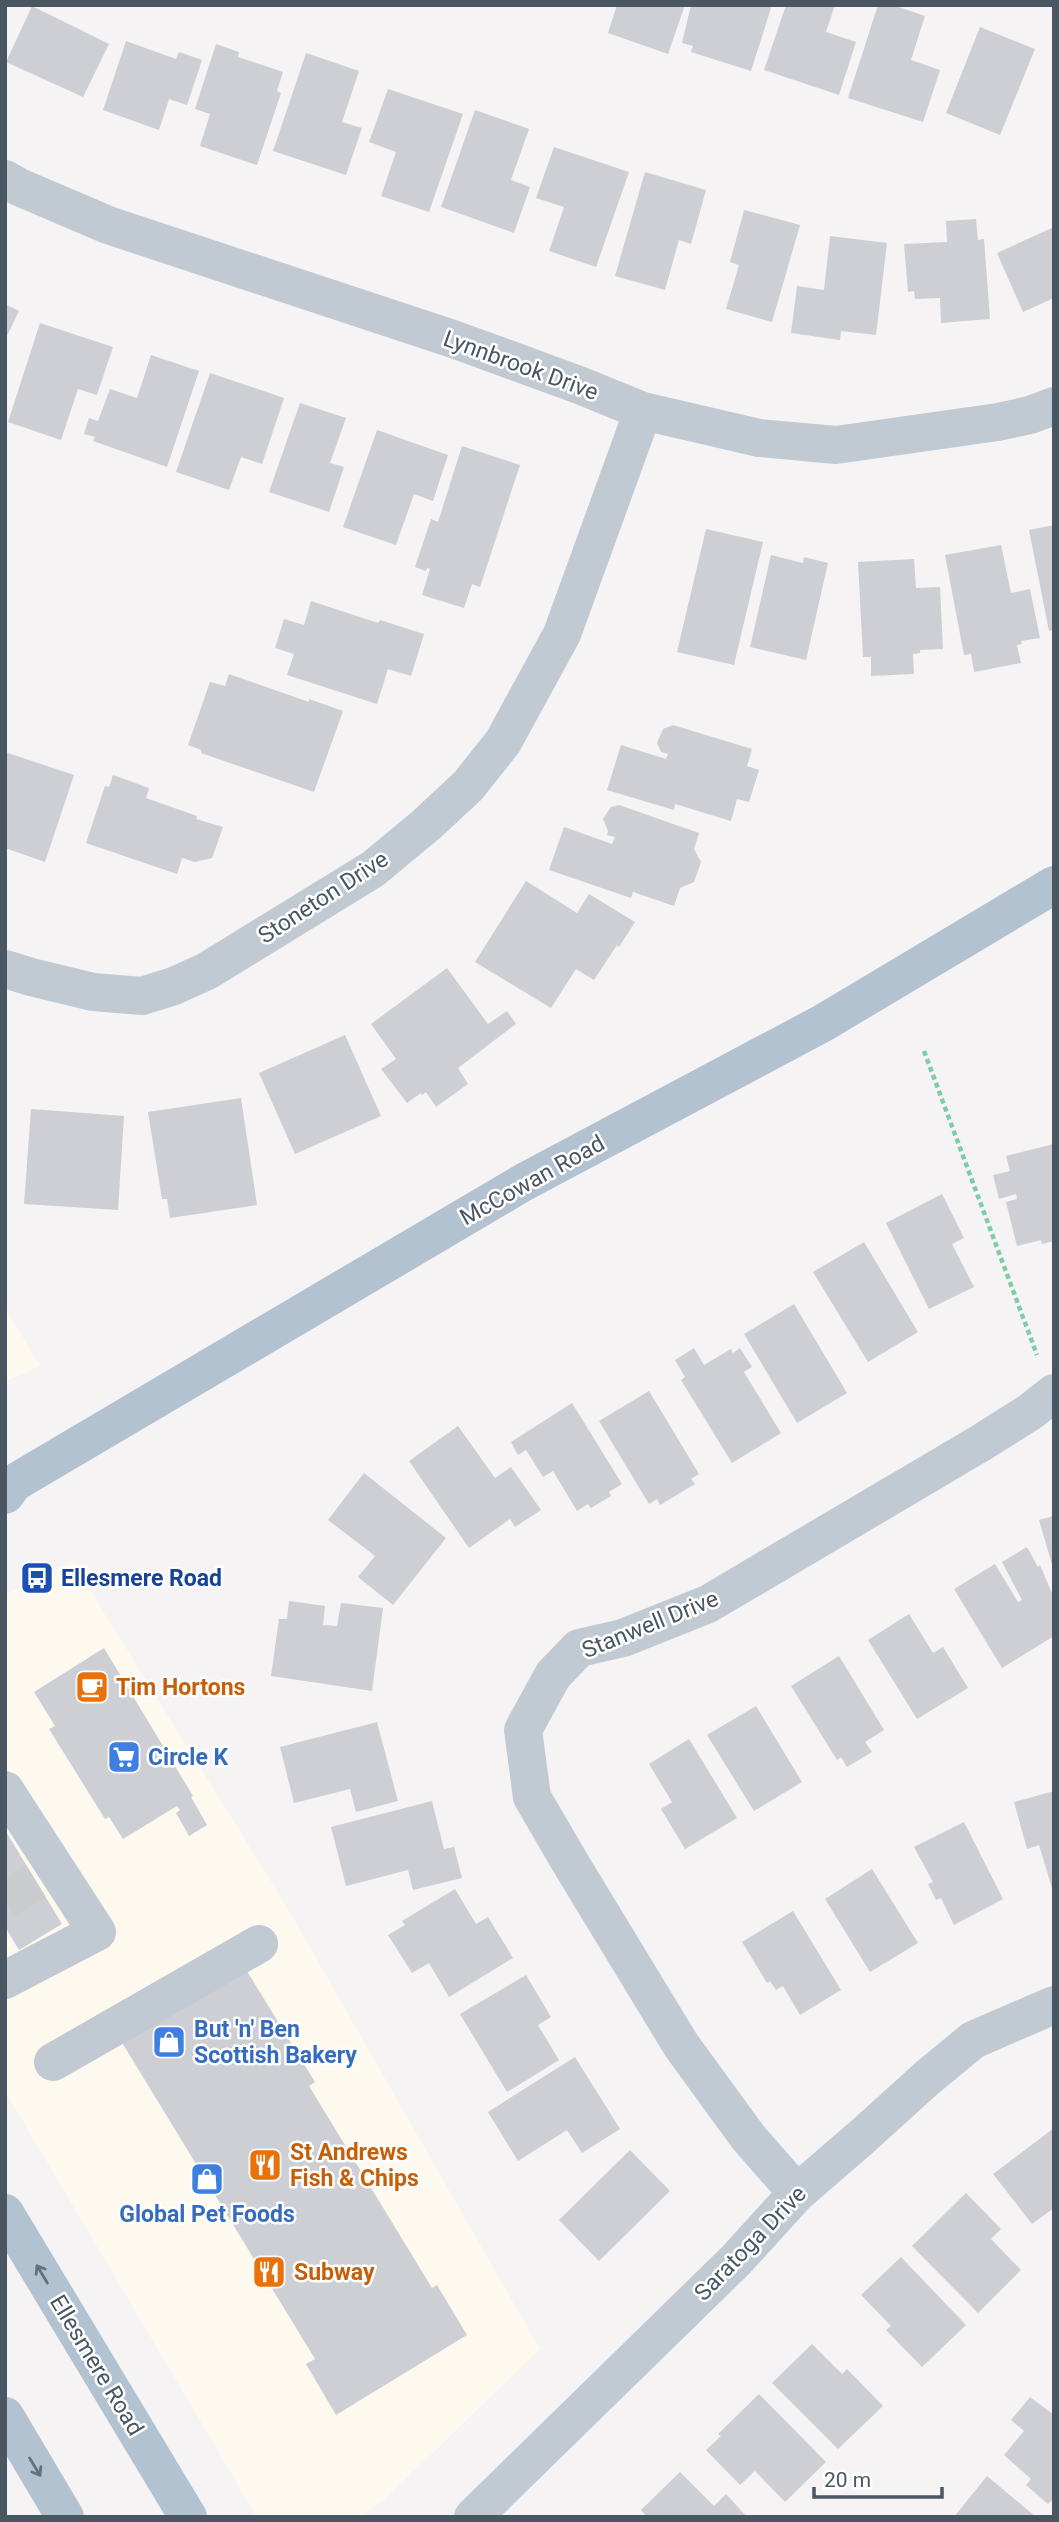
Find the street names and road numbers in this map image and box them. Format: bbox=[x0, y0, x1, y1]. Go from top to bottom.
street label: Lynnbrook Drive bbox=[440, 325, 602, 406]
street label: Stoneton Drive bbox=[253, 845, 393, 949]
street label: McCowan Road bbox=[455, 1130, 609, 1231]
street label: Stanwell Drive bbox=[578, 1585, 722, 1664]
street label: Saratoga Drive bbox=[689, 2180, 812, 2306]
street label: Ellesmere Road bbox=[44, 2290, 149, 2440]

